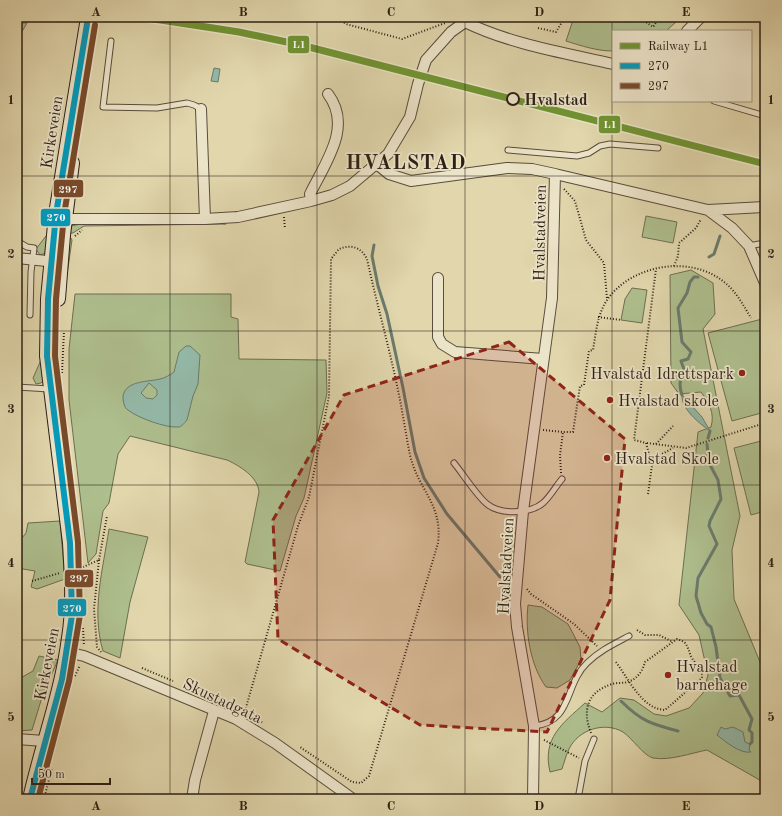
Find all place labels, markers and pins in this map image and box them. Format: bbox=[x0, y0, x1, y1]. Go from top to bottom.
marker: Hvalstad bbox=[506, 92, 520, 106]
place label: Hvalstad bbox=[524, 93, 588, 109]
place label: Hvalstad Idrettspark bbox=[590, 367, 734, 383]
marker: Hvalstad Idrettspark bbox=[737, 368, 747, 378]
place label: Hvalstad skole bbox=[618, 394, 719, 410]
marker: Hvalstad skole bbox=[605, 395, 615, 405]
place label: Hvalstad Skole bbox=[615, 452, 719, 468]
marker: Hvalstad Skole bbox=[602, 453, 612, 463]
place label: Hvalstad barnehage bbox=[676, 660, 747, 694]
marker: Hvalstad barnehage bbox=[663, 670, 673, 680]

